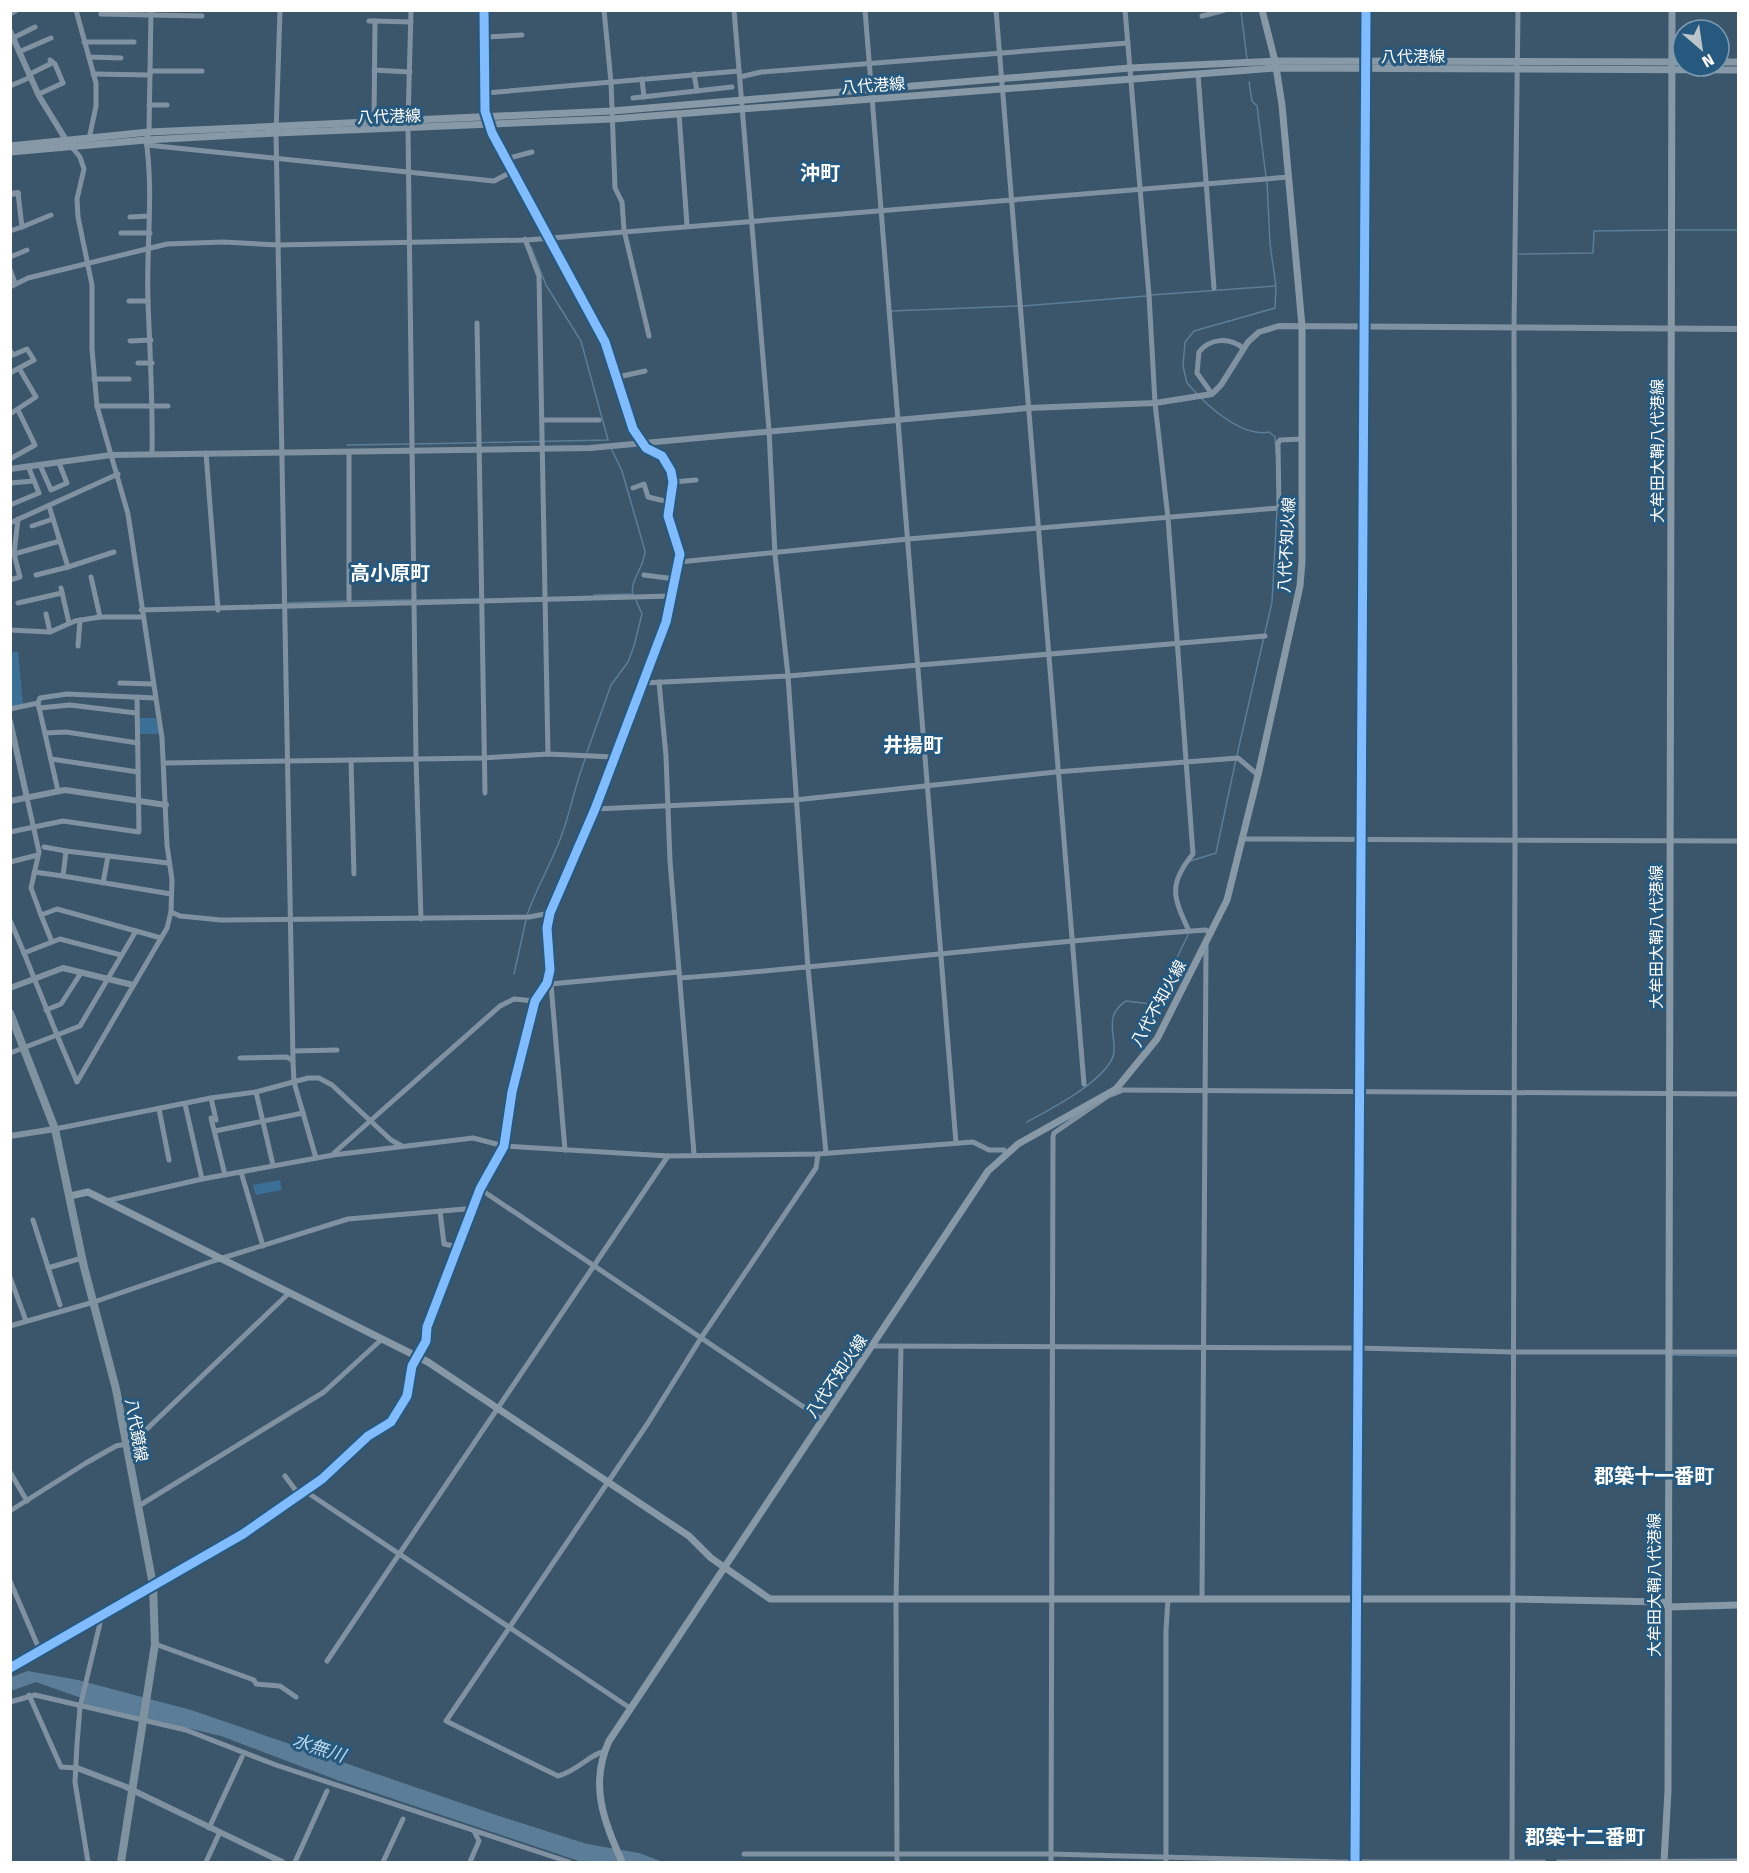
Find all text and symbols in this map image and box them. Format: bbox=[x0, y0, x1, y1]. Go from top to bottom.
north arrow bbox=[1671, 18, 1731, 78]
street label: 八代港線 bbox=[1381, 47, 1445, 66]
text: N bbox=[1699, 50, 1717, 72]
street label: 八代港線 bbox=[840, 74, 906, 97]
street label: 八代港線 bbox=[357, 106, 421, 127]
district label: 沖町 bbox=[800, 161, 840, 185]
street label: 大牟田大鞘八代港線 bbox=[1648, 379, 1667, 523]
street label: 八代不知火線 bbox=[1274, 497, 1298, 593]
district label: 高小原町 bbox=[350, 561, 430, 585]
district label: 井揚町 bbox=[883, 733, 943, 757]
street label: 大牟田大鞘八代港線 bbox=[1647, 865, 1666, 1009]
street label: 八代不知火線 bbox=[1127, 957, 1190, 1050]
street label: 八代不知火線 bbox=[802, 1331, 871, 1421]
street label: 八代鏡線 bbox=[122, 1397, 151, 1463]
district label: 郡築十一番町 bbox=[1594, 1464, 1714, 1488]
street label: 大牟田大鞘八代港線 bbox=[1645, 1513, 1664, 1657]
water label: 水無川 bbox=[290, 1729, 350, 1767]
district label: 郡築十二番町 bbox=[1525, 1825, 1645, 1849]

